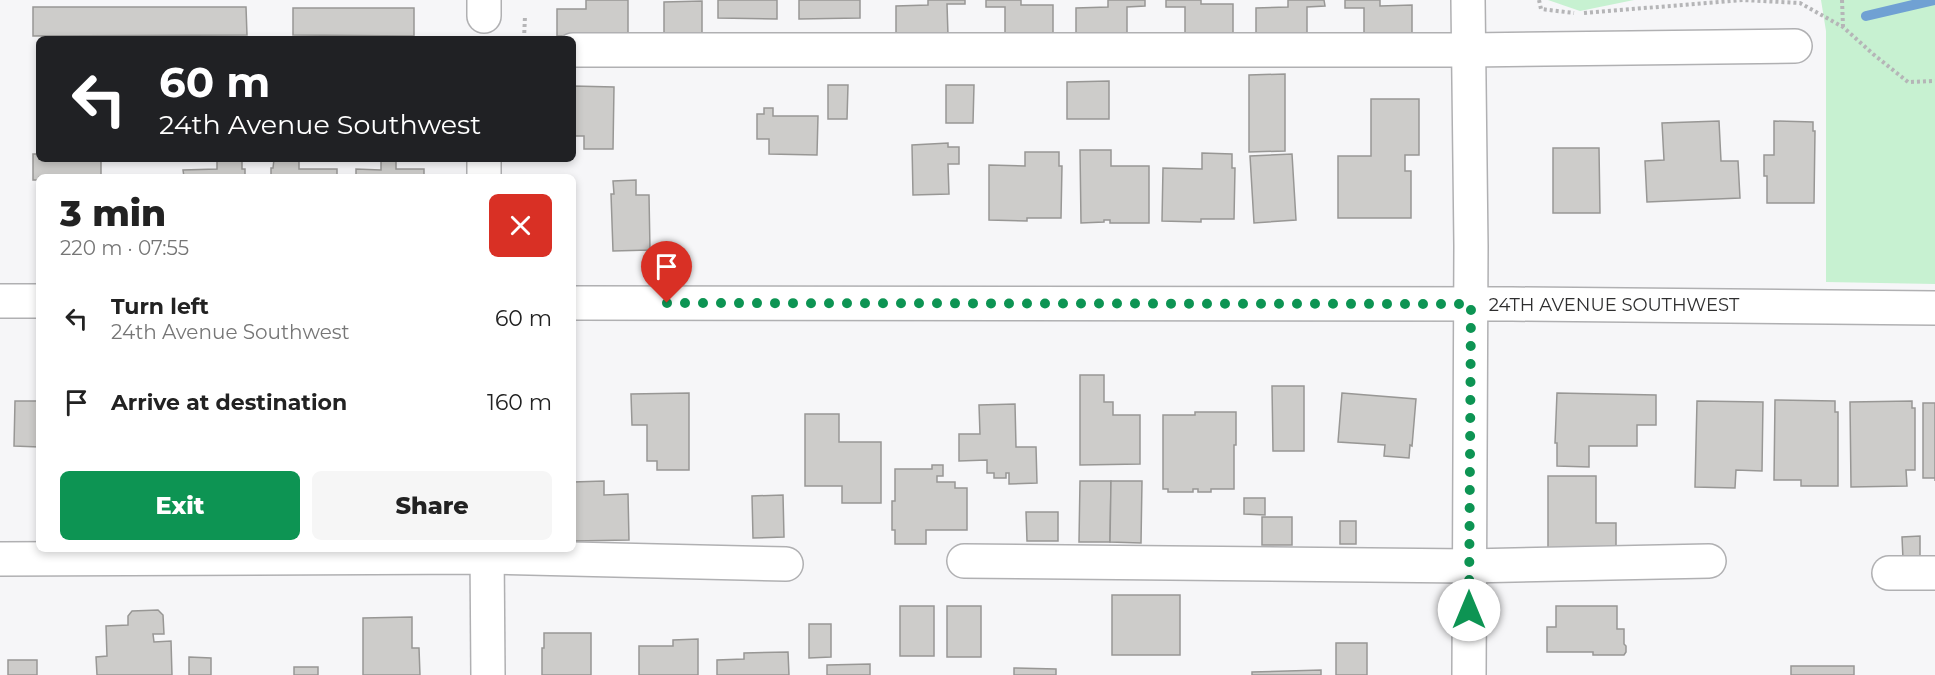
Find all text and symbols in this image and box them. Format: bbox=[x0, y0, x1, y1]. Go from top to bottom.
text: 60 m bbox=[159, 56, 270, 108]
icon: left bbox=[60, 60, 138, 138]
text: 24th Avenue Southwest bbox=[159, 108, 481, 141]
text: 3 min bbox=[60, 191, 166, 235]
button: close bbox=[489, 194, 552, 257]
text: 220 m · 07:55 bbox=[60, 236, 189, 260]
pin bbox=[641, 241, 692, 303]
icon: arrive bbox=[650, 250, 683, 283]
text: Turn left bbox=[111, 293, 209, 320]
street label: 24TH AVENUE SOUTHWEST bbox=[1489, 294, 1740, 316]
icon: left bbox=[60, 302, 93, 335]
text: 60 m bbox=[495, 305, 552, 332]
text: 24th Avenue Southwest bbox=[111, 320, 350, 344]
icon: arrive bbox=[60, 386, 93, 419]
text: Arrive at destination bbox=[111, 389, 347, 416]
text: 160 m bbox=[487, 389, 552, 416]
button: Exit bbox=[60, 471, 300, 540]
button: Share bbox=[312, 471, 552, 540]
position arrow bbox=[1437, 578, 1501, 642]

